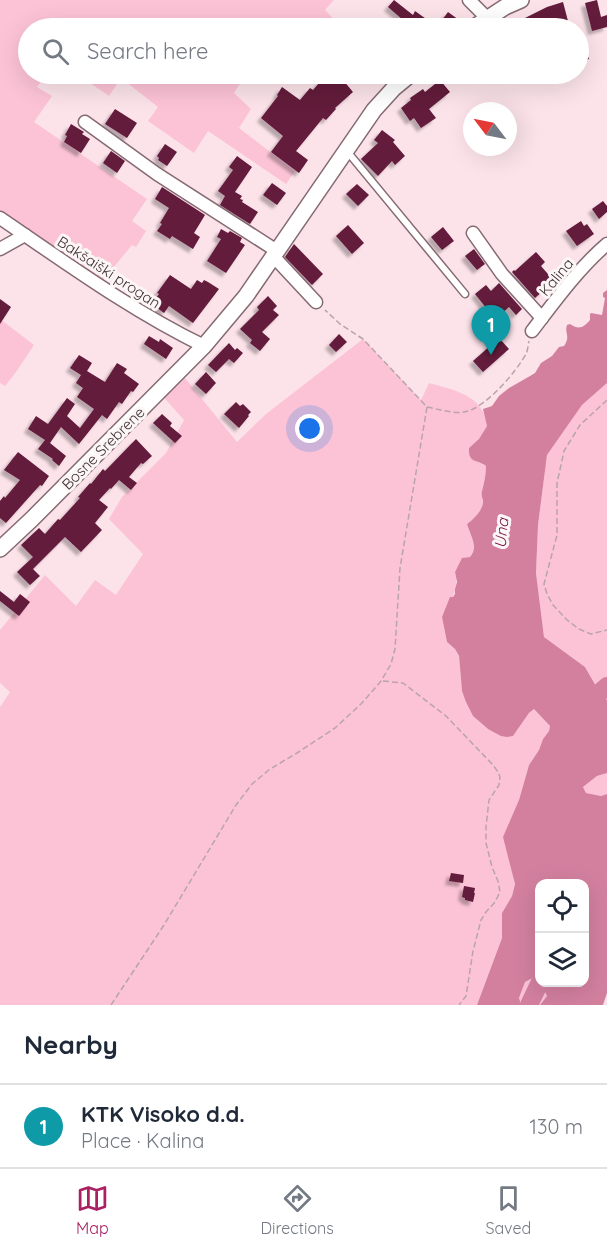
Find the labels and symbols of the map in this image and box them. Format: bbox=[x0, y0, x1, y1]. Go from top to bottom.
north arrow bbox=[463, 102, 517, 156]
street label: Bakšaiški progan bbox=[54, 232, 164, 312]
street label: Kalina bbox=[535, 254, 577, 300]
pin: 1 bbox=[472, 306, 510, 355]
street label: Bosne Srebrene bbox=[58, 403, 148, 493]
your location bbox=[295, 414, 324, 443]
water label: Una bbox=[489, 516, 513, 549]

